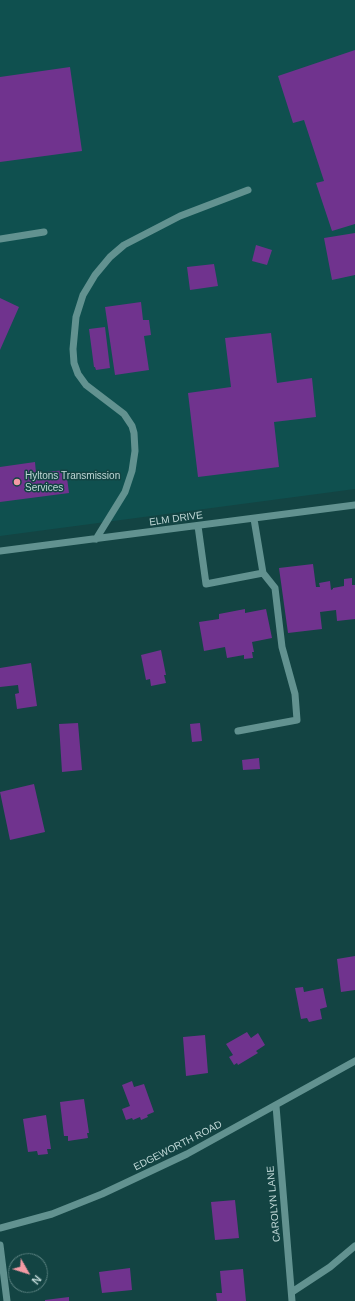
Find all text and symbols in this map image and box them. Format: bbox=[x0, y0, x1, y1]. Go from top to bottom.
place label: Hyltons Transmission Services bbox=[25, 470, 120, 494]
marker: Hyltons Transmission Services bbox=[12, 477, 22, 487]
street label: ELM DRIVE bbox=[148, 509, 204, 529]
street label: EDGEWORTH ROAD bbox=[132, 1118, 224, 1174]
street label: CAROLYN LANE bbox=[265, 1165, 283, 1243]
north arrow bbox=[8, 1253, 48, 1293]
text: N bbox=[29, 1273, 44, 1287]

